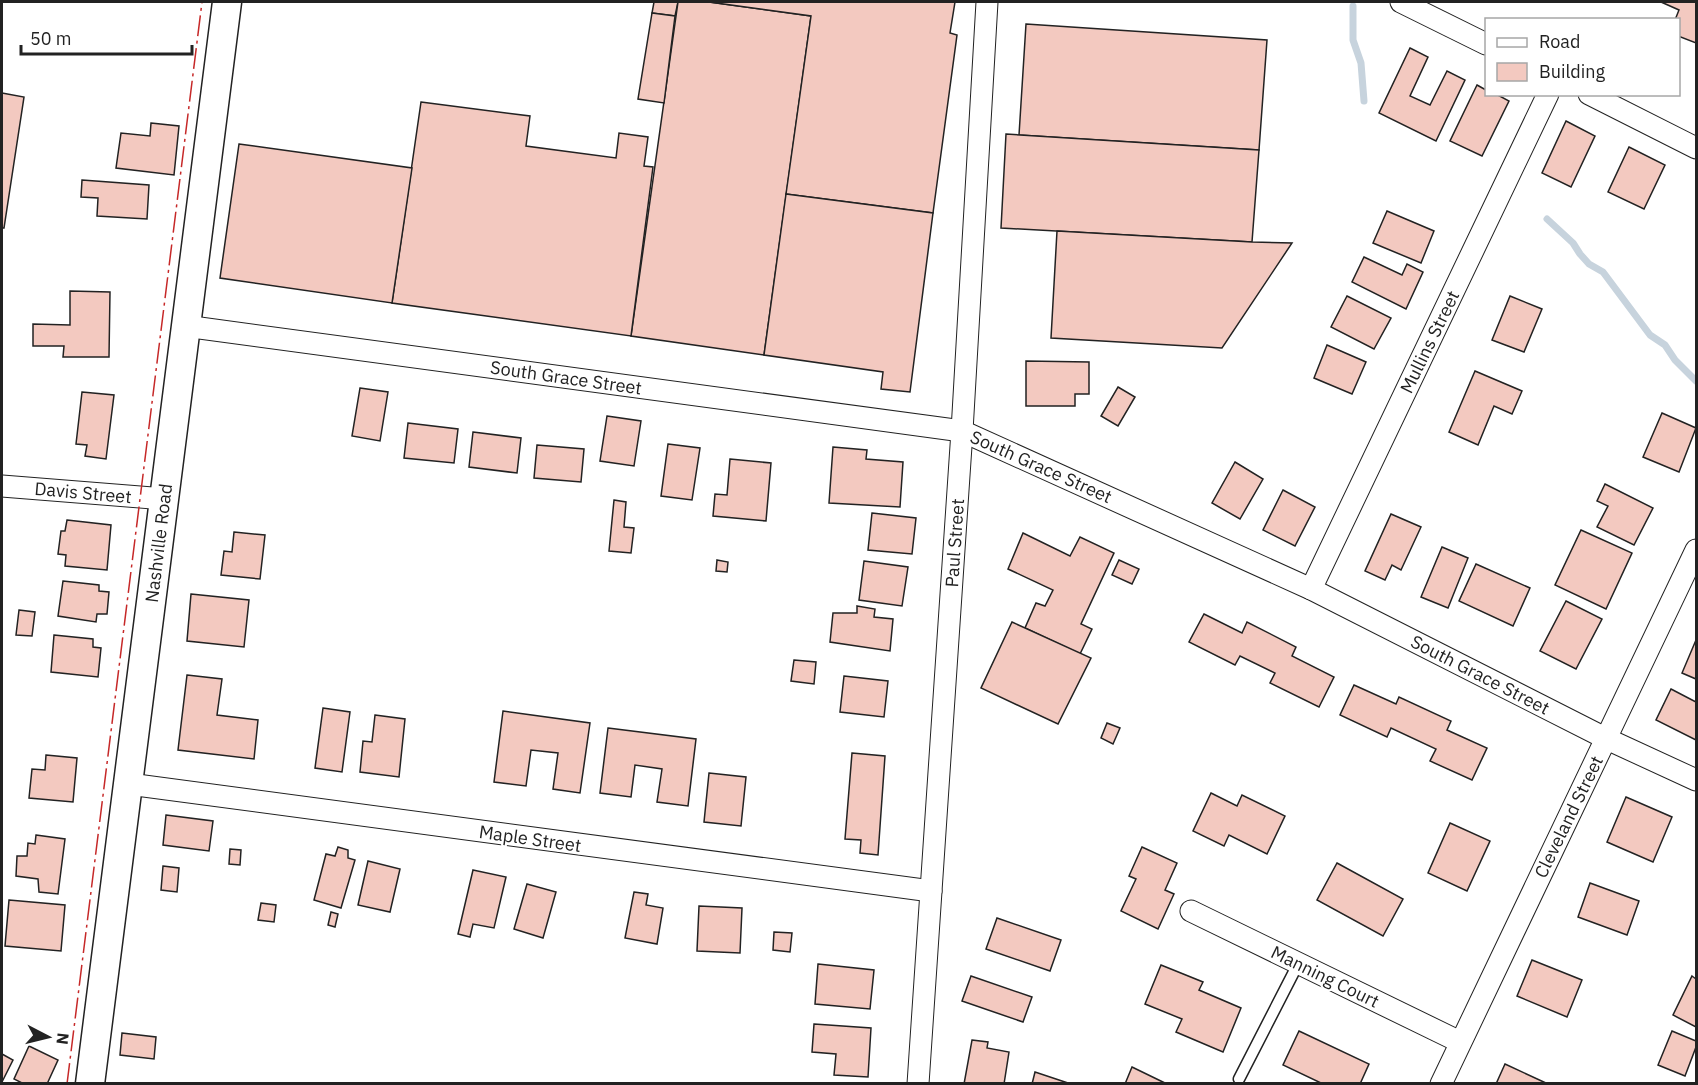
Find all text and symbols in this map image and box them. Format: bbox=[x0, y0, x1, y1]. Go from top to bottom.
scale bar bbox=[21, 18, 192, 56]
legend bbox=[1485, 18, 1680, 96]
text: 50 m bbox=[30, 27, 72, 50]
text: Road bbox=[1539, 30, 1580, 53]
text: Building bbox=[1539, 60, 1606, 83]
street label: Mullins Street bbox=[1395, 287, 1464, 397]
street label: South Grace Street bbox=[489, 355, 643, 400]
street label: South Grace Street bbox=[967, 425, 1116, 508]
street label: Davis Street bbox=[34, 477, 133, 508]
street label: Nashville Road bbox=[140, 482, 177, 604]
street label: Paul Street bbox=[940, 498, 969, 588]
street label: South Grace Street bbox=[1407, 630, 1553, 719]
street label: Cleveland Street bbox=[1529, 752, 1608, 882]
street label: Maple Street bbox=[477, 820, 583, 857]
street label: Manning Court bbox=[1267, 940, 1383, 1013]
north arrow bbox=[18, 1007, 78, 1067]
text: N bbox=[52, 1032, 74, 1046]

